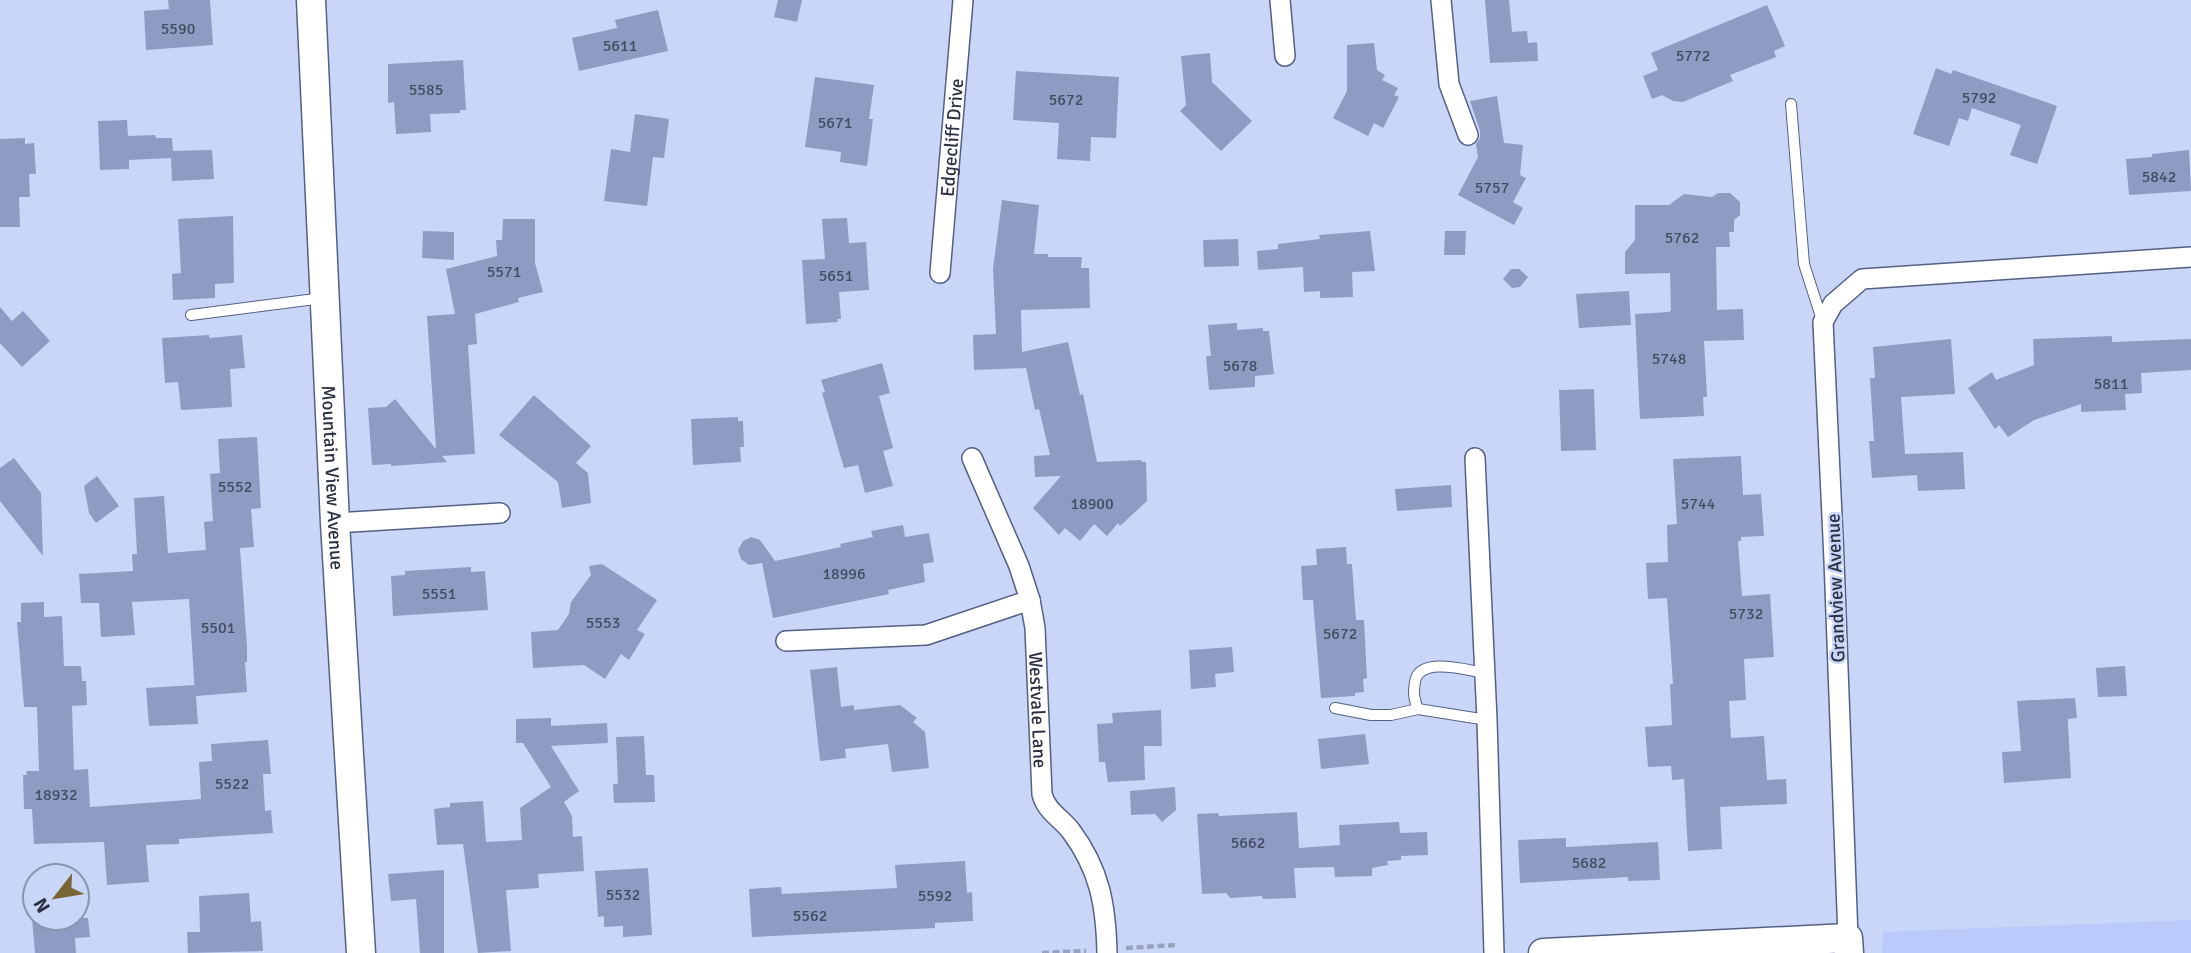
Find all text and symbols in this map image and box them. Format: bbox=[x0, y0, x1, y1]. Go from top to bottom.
house number: 5590 bbox=[161, 19, 195, 39]
house number: 5611 bbox=[603, 36, 637, 56]
house number: 5772 bbox=[1676, 46, 1710, 66]
street label: Edgecliff Drive bbox=[935, 77, 969, 198]
house number: 5585 bbox=[409, 80, 443, 100]
house number: 5792 bbox=[1962, 88, 1996, 108]
house number: 5672 bbox=[1049, 90, 1083, 110]
house number: 5671 bbox=[818, 113, 852, 133]
house number: 5842 bbox=[2142, 167, 2176, 187]
house number: 5757 bbox=[1475, 178, 1509, 198]
house number: 5762 bbox=[1665, 228, 1699, 248]
house number: 5571 bbox=[487, 262, 521, 282]
house number: 5651 bbox=[819, 266, 853, 286]
house number: 5748 bbox=[1652, 349, 1686, 369]
house number: 5678 bbox=[1223, 356, 1257, 376]
house number: 5811 bbox=[2094, 374, 2128, 394]
street label: Mountain View Avenue bbox=[316, 385, 349, 571]
house number: 5552 bbox=[218, 477, 252, 497]
house number: 18900 bbox=[1070, 494, 1114, 514]
house number: 5744 bbox=[1681, 494, 1716, 514]
street label: Grandview Avenue bbox=[1821, 513, 1851, 663]
house number: 18996 bbox=[822, 564, 866, 584]
house number: 5551 bbox=[422, 584, 456, 604]
house number: 5732 bbox=[1729, 604, 1763, 624]
house number: 5553 bbox=[586, 613, 620, 633]
house number: 5501 bbox=[201, 618, 235, 638]
house number: 5672 bbox=[1323, 624, 1357, 644]
street label: Westvale Lane bbox=[1023, 651, 1052, 769]
house number: 5522 bbox=[215, 774, 249, 794]
house number: 18932 bbox=[34, 785, 78, 805]
house number: 5662 bbox=[1231, 833, 1265, 853]
house number: 5682 bbox=[1572, 853, 1606, 873]
north arrow bbox=[21, 862, 91, 932]
house number: 5532 bbox=[606, 885, 640, 905]
house number: 5592 bbox=[918, 886, 952, 906]
text: N bbox=[29, 893, 56, 917]
house number: 5562 bbox=[793, 906, 827, 926]

